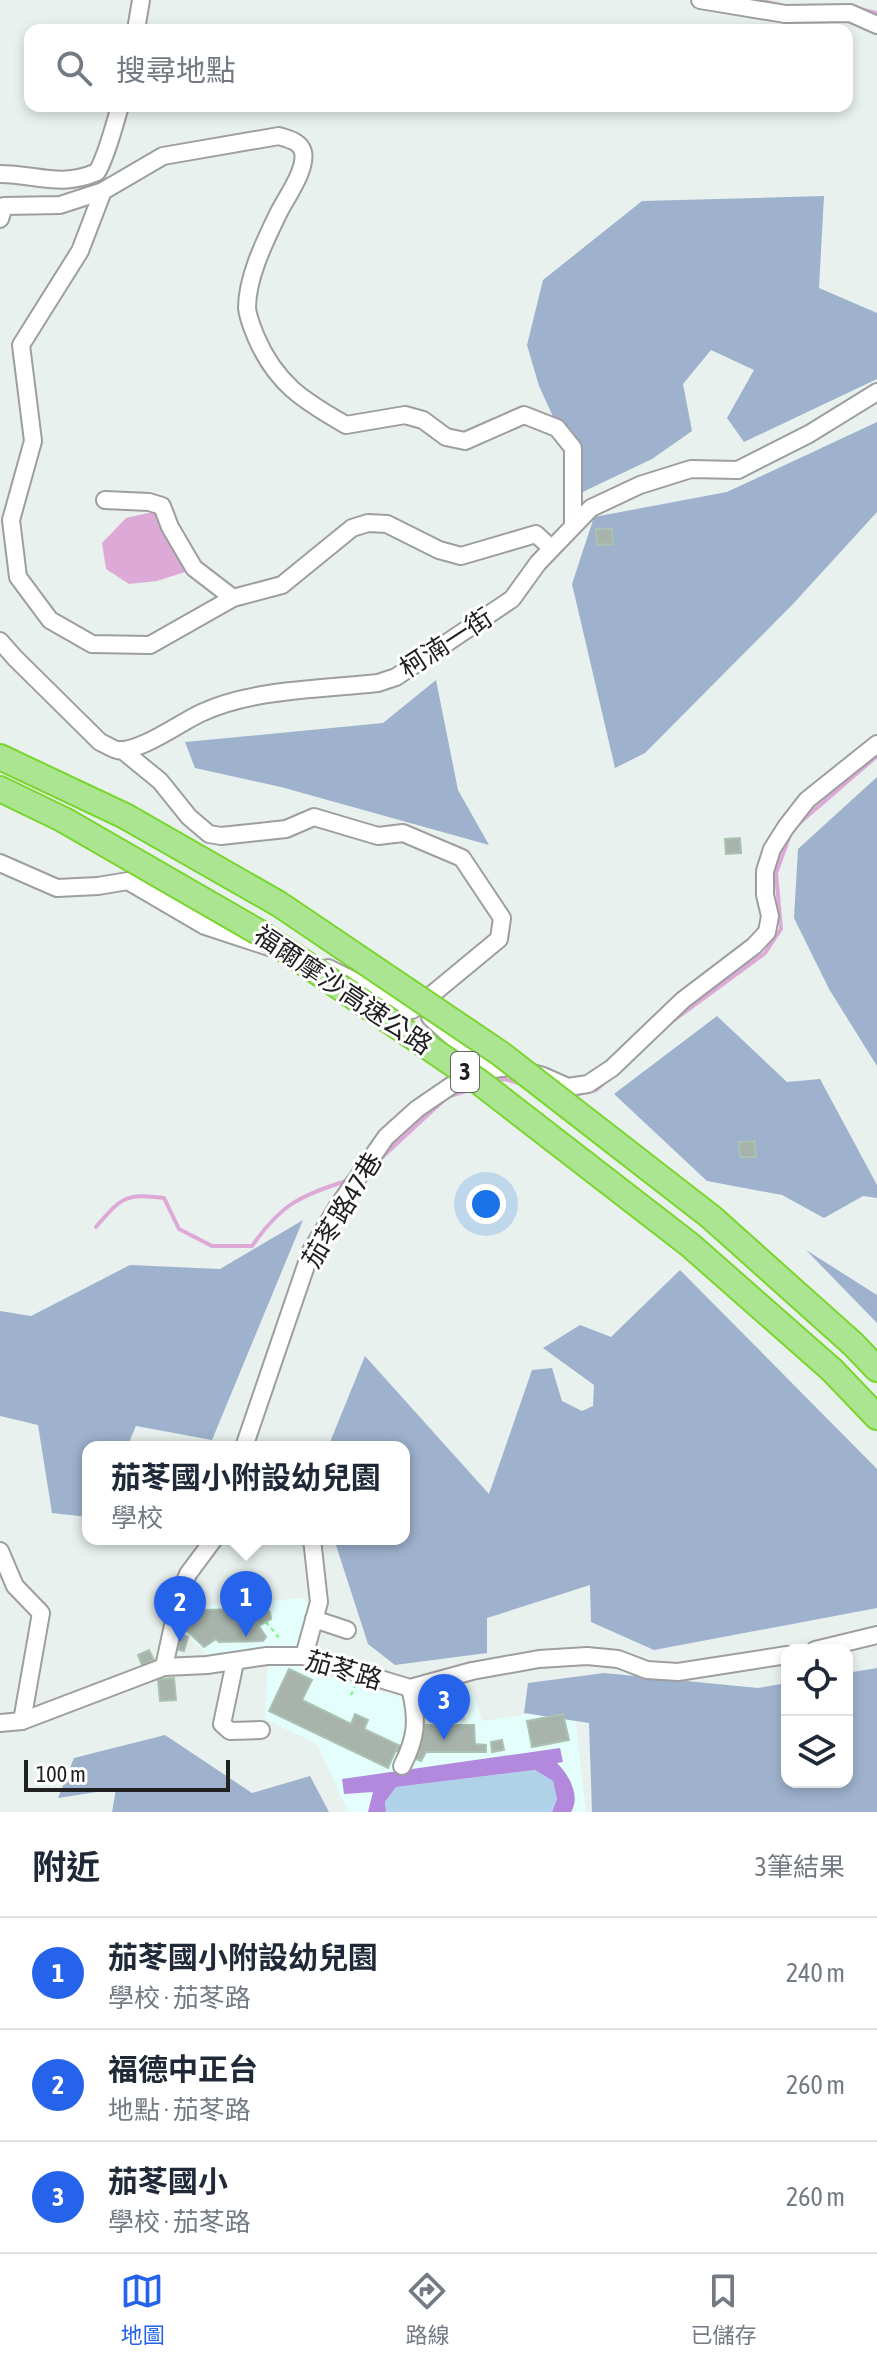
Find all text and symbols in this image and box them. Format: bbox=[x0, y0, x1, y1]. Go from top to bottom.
search box bbox=[24, 24, 853, 112]
icon: search bbox=[52, 46, 96, 90]
text: 搜尋地點 bbox=[116, 53, 236, 87]
street label: 柯湳一街 bbox=[394, 602, 498, 684]
street label: 福爾摩沙高速公路 bbox=[248, 919, 438, 1061]
road number: 3 bbox=[451, 1052, 479, 1092]
street label: 茄苳路47巷 bbox=[296, 1147, 388, 1273]
your location bbox=[466, 1184, 506, 1224]
popup bbox=[82, 1441, 410, 1545]
text: 茄苳國小附設幼兒園 bbox=[111, 1460, 381, 1494]
text: 學校 bbox=[111, 1503, 163, 1533]
pin: 1 bbox=[220, 1571, 272, 1637]
pin: 2 bbox=[154, 1576, 206, 1642]
map controls bbox=[781, 1644, 853, 1788]
button: locate bbox=[781, 1644, 853, 1716]
street label: 茄苳路 bbox=[302, 1645, 386, 1695]
pin: 3 bbox=[418, 1674, 470, 1740]
button: layers bbox=[781, 1716, 853, 1788]
scale bar bbox=[24, 1756, 230, 1792]
text: 100 m bbox=[36, 1761, 86, 1787]
text: 附近 bbox=[32, 1847, 100, 1886]
text: 3筆結果 bbox=[755, 1852, 845, 1882]
text: 茄苳國小附設幼兒園 bbox=[108, 1940, 378, 1974]
text: 1 bbox=[52, 1958, 64, 1988]
text: 240 m bbox=[786, 1958, 845, 1988]
text: 學校 · 茄苳路 bbox=[108, 1983, 251, 2013]
text: 福德中正台 bbox=[108, 2052, 258, 2086]
text: 2 bbox=[52, 2070, 64, 2100]
text: 260 m bbox=[786, 2070, 845, 2100]
text: 地點 · 茄苳路 bbox=[108, 2095, 251, 2125]
text: 茄苳國小 bbox=[108, 2164, 228, 2198]
text: 3 bbox=[52, 2182, 64, 2212]
text: 260 m bbox=[786, 2182, 845, 2212]
text: 學校 · 茄苳路 bbox=[108, 2207, 251, 2237]
tab: 地圖 bbox=[120, 2269, 165, 2349]
tab: 路線 bbox=[405, 2269, 450, 2349]
tab: 已儲存 bbox=[690, 2269, 757, 2349]

